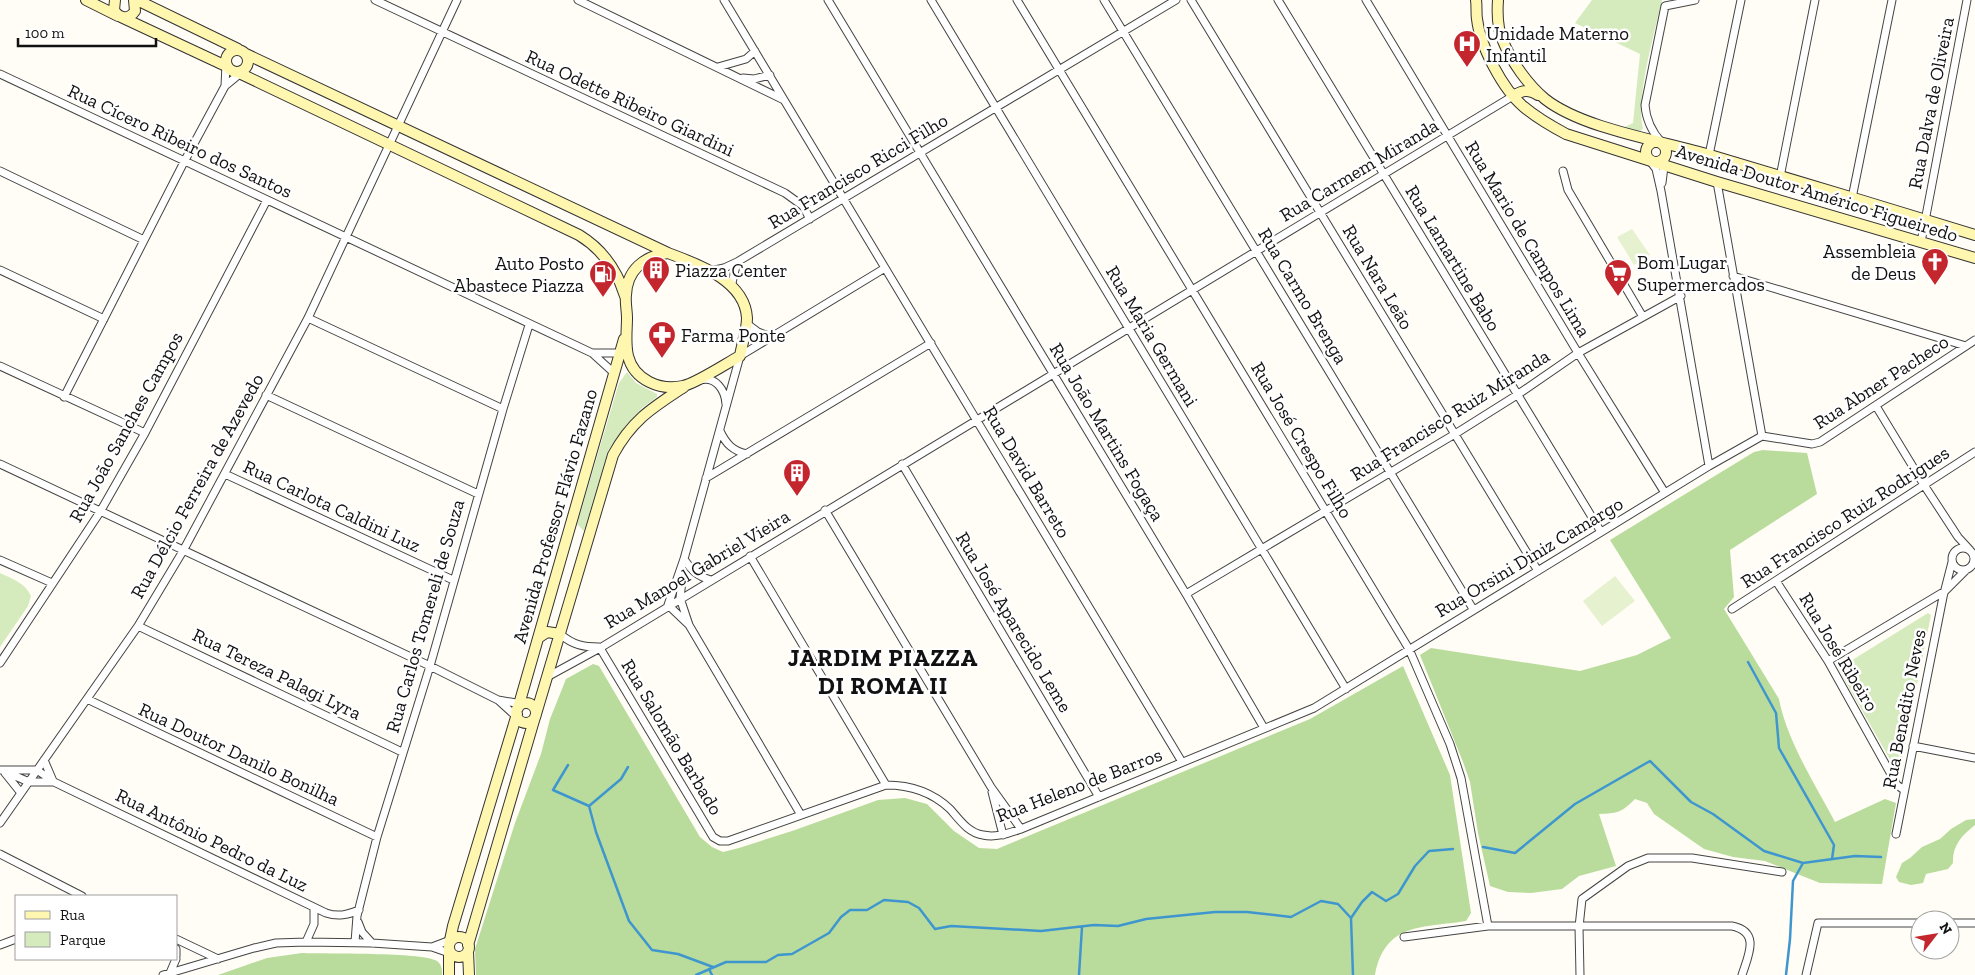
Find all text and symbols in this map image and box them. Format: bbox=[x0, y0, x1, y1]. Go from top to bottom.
scale bar bbox=[18, 15, 155, 47]
street label: Rua Dalva de Oliveira bbox=[1903, 15, 1959, 191]
place label: Unidade Materno Infantil bbox=[1486, 22, 1629, 67]
text: 100 m bbox=[25, 24, 64, 42]
hospital icon: Unidade Materno Infantil bbox=[1452, 29, 1482, 68]
street label: Rua Odette Ribeiro Giardini bbox=[522, 45, 738, 161]
street label: Rua Cícero Ribeiro dos Santos bbox=[64, 79, 296, 203]
street label: Rua Francisco Ricci Filho bbox=[764, 108, 952, 234]
street label: Rua Carmem Miranda bbox=[1275, 114, 1443, 226]
street label: Rua Mario de Campos Lima bbox=[1460, 137, 1596, 341]
street label: Avenida Doutor Américo Figueiredo bbox=[1673, 139, 1961, 247]
street label: Rua Lamartine Babo bbox=[1400, 181, 1506, 335]
street label: Rua Nara Leão bbox=[1338, 220, 1418, 334]
street label: Rua Carmo Brenga bbox=[1253, 224, 1353, 368]
place label: Assembleia de Deus bbox=[1823, 240, 1916, 285]
church icon: Assembleia de Deus bbox=[1920, 247, 1950, 286]
place label: Bom Lugar Supermercados bbox=[1637, 251, 1765, 296]
place label: Auto Posto Abastece Piazza bbox=[454, 252, 584, 297]
building icon: Piazza Center bbox=[641, 255, 671, 294]
supermarket icon: Bom Lugar Supermercados bbox=[1603, 258, 1633, 297]
fuel station icon: Auto Posto Abastece Piazza bbox=[588, 259, 618, 298]
place label: Piazza Center bbox=[675, 259, 788, 282]
street label: Rua Maria Germani bbox=[1101, 261, 1203, 411]
pharmacy icon: Farma Ponte bbox=[647, 320, 677, 359]
place label: Farma Ponte bbox=[681, 324, 786, 347]
street label: Rua João Sanches Campos bbox=[64, 328, 188, 526]
street label: Rua Abner Pacheco bbox=[1809, 330, 1953, 434]
street label: Rua João Martins Fogaça bbox=[1045, 339, 1169, 525]
street label: Rua Francisco Ruiz Miranda bbox=[1346, 344, 1554, 486]
street label: Rua José Crespo Filho bbox=[1246, 358, 1358, 523]
street label: Rua Délcio Ferreira de Azevedo bbox=[125, 369, 269, 602]
street label: Avenida Professor Flávio Fazano bbox=[508, 386, 602, 646]
street label: Rua David Barreto bbox=[979, 402, 1076, 542]
street label: Rua Francisco Ruiz Rodrigues bbox=[1736, 441, 1954, 593]
street label: Rua Carlota Caldini Luz bbox=[240, 455, 424, 557]
building icon: ㅤ bbox=[782, 458, 812, 497]
place label: ㅤ bbox=[816, 462, 833, 485]
street label: Rua Orsini Diniz Camargo bbox=[1431, 492, 1627, 622]
street label: Rua Carlos Tomereli de Souza bbox=[381, 497, 469, 735]
street label: Rua Manoel Gabriel Vieira bbox=[600, 504, 794, 634]
street label: Rua José Aparecido Leme bbox=[951, 528, 1077, 716]
street label: Rua José Ribeiro bbox=[1795, 589, 1884, 716]
street label: Rua Tereza Palagi Lyra bbox=[189, 623, 365, 725]
street label: Rua Benedito Neves bbox=[1877, 627, 1931, 791]
district label: JARDIM PIAZZA DI ROMA II bbox=[788, 643, 978, 700]
street label: Rua Salomão Barbado bbox=[616, 655, 728, 819]
street label: Rua Doutor Danilo Bonilha bbox=[135, 697, 343, 811]
street label: Rua Heleno de Barros bbox=[993, 743, 1165, 827]
street label: Rua Antônio Pedro da Luz bbox=[112, 783, 312, 897]
legend bbox=[15, 895, 178, 960]
text: Rua bbox=[60, 906, 85, 924]
north arrow bbox=[1910, 910, 1960, 960]
text: N bbox=[1936, 920, 1956, 938]
text: Parque bbox=[60, 931, 106, 949]

